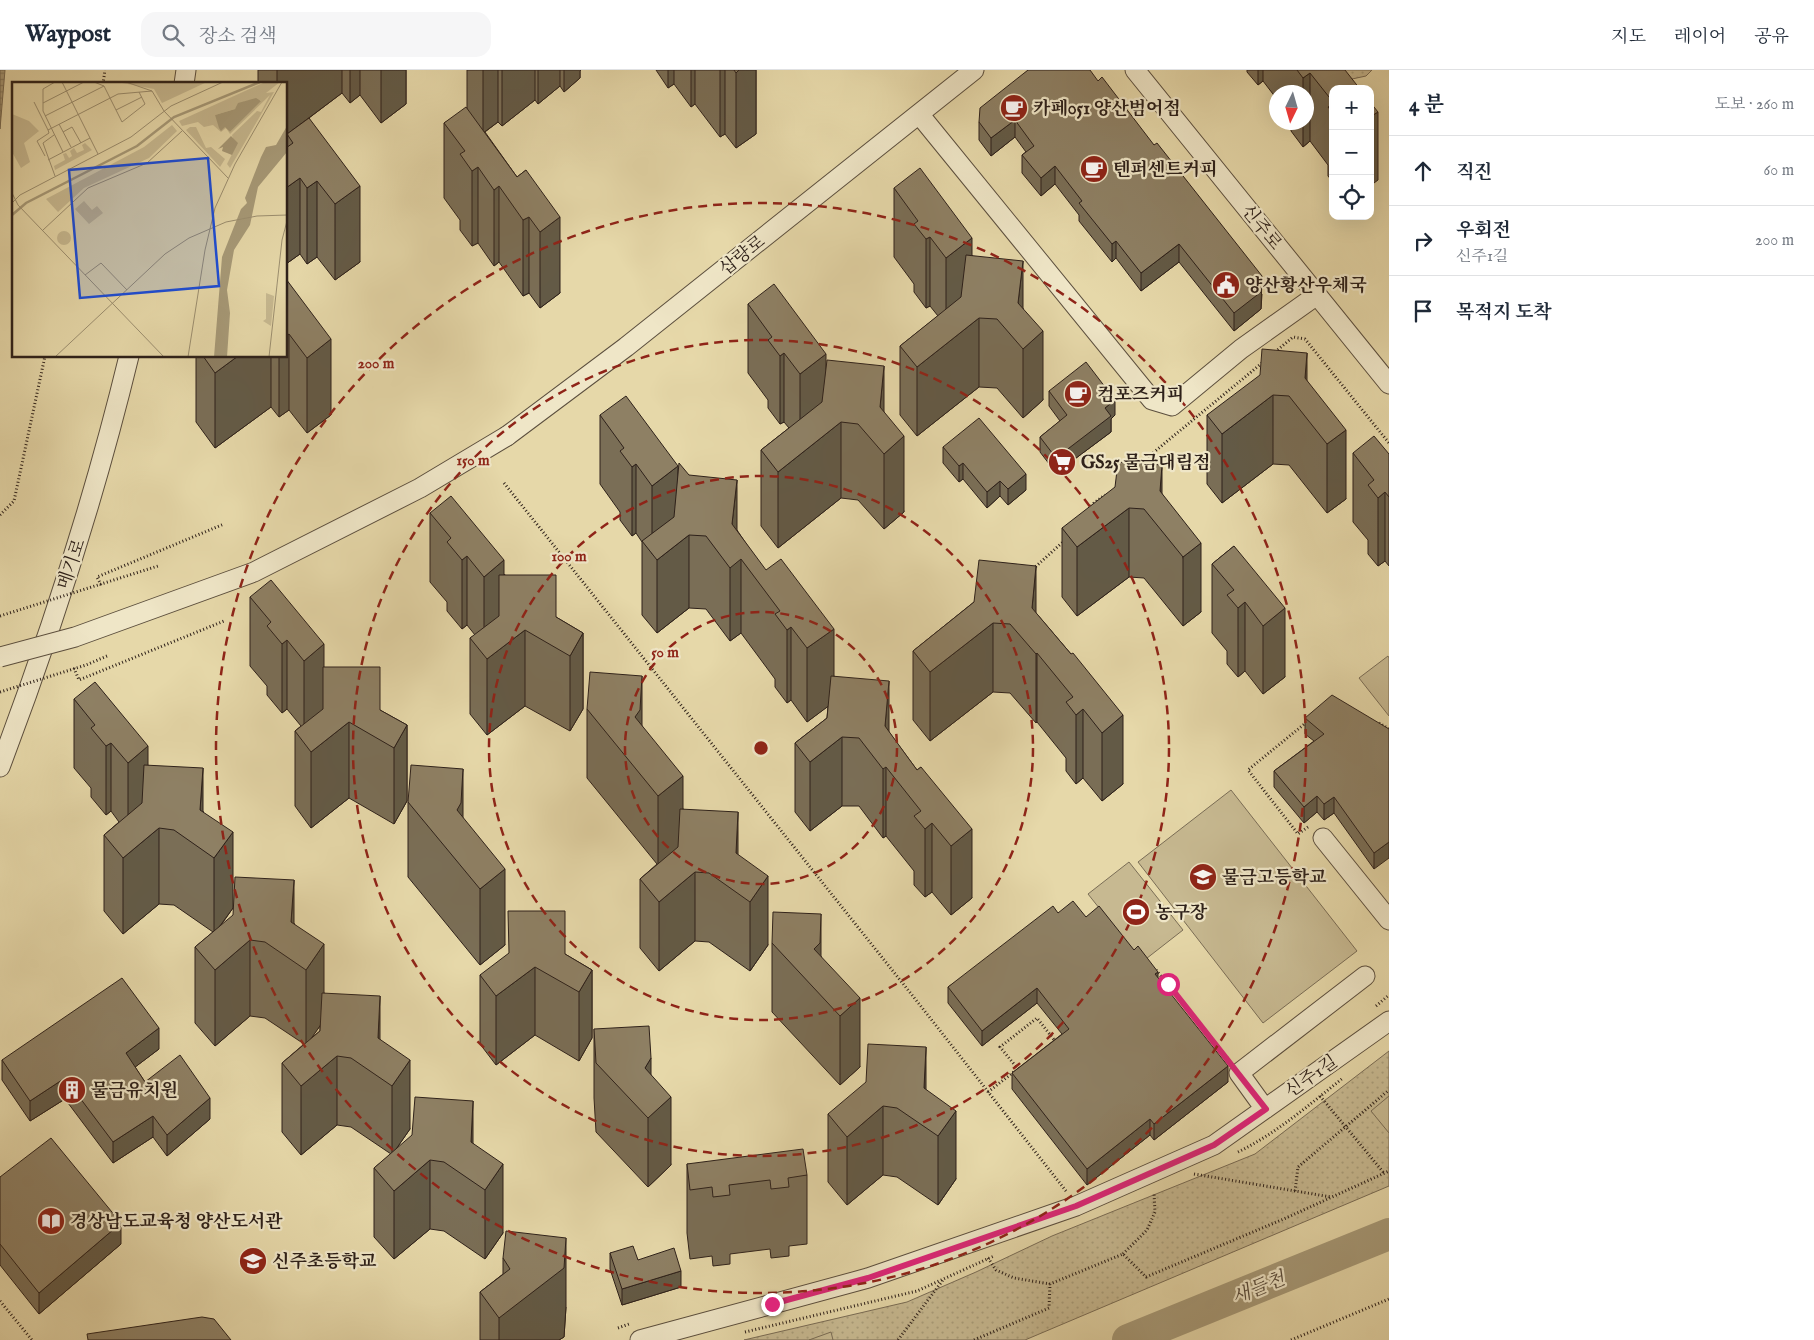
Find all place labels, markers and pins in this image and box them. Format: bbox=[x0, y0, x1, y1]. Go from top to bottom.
cafe icon: 카페051 양산범어점 bbox=[999, 93, 1029, 123]
place label: 카페051 양산범어점 bbox=[1033, 98, 1181, 121]
cafe icon: 텐퍼센트커피 bbox=[1079, 154, 1109, 184]
place label: 텐퍼센트커피 bbox=[1113, 159, 1217, 182]
public building icon: 양산황산우체국 bbox=[1211, 270, 1241, 300]
place label: 양산황산우체국 bbox=[1245, 275, 1367, 298]
cafe icon: 컴포즈커피 bbox=[1063, 379, 1093, 409]
place label: 컴포즈커피 bbox=[1097, 384, 1184, 407]
supermarket icon: GS25 물금대림점 bbox=[1047, 447, 1077, 477]
place label: GS25 물금대림점 bbox=[1081, 452, 1210, 475]
centre of rings bbox=[752, 739, 770, 757]
school or university icon: 물금고등학교 bbox=[1188, 862, 1218, 892]
place label: 물금고등학교 bbox=[1222, 867, 1327, 890]
sports icon: 농구장 bbox=[1121, 897, 1151, 927]
place label: 농구장 bbox=[1155, 902, 1208, 925]
building icon: 물금유치원 bbox=[57, 1075, 87, 1105]
place label: 물금유치원 bbox=[91, 1080, 178, 1103]
library icon: 경상남도교육청 양산도서관 bbox=[36, 1206, 66, 1236]
place label: 경상남도교육청 양산도서관 bbox=[70, 1211, 283, 1234]
school or university icon: 신주초등학교 bbox=[238, 1246, 268, 1276]
place label: 신주초등학교 bbox=[272, 1251, 377, 1274]

